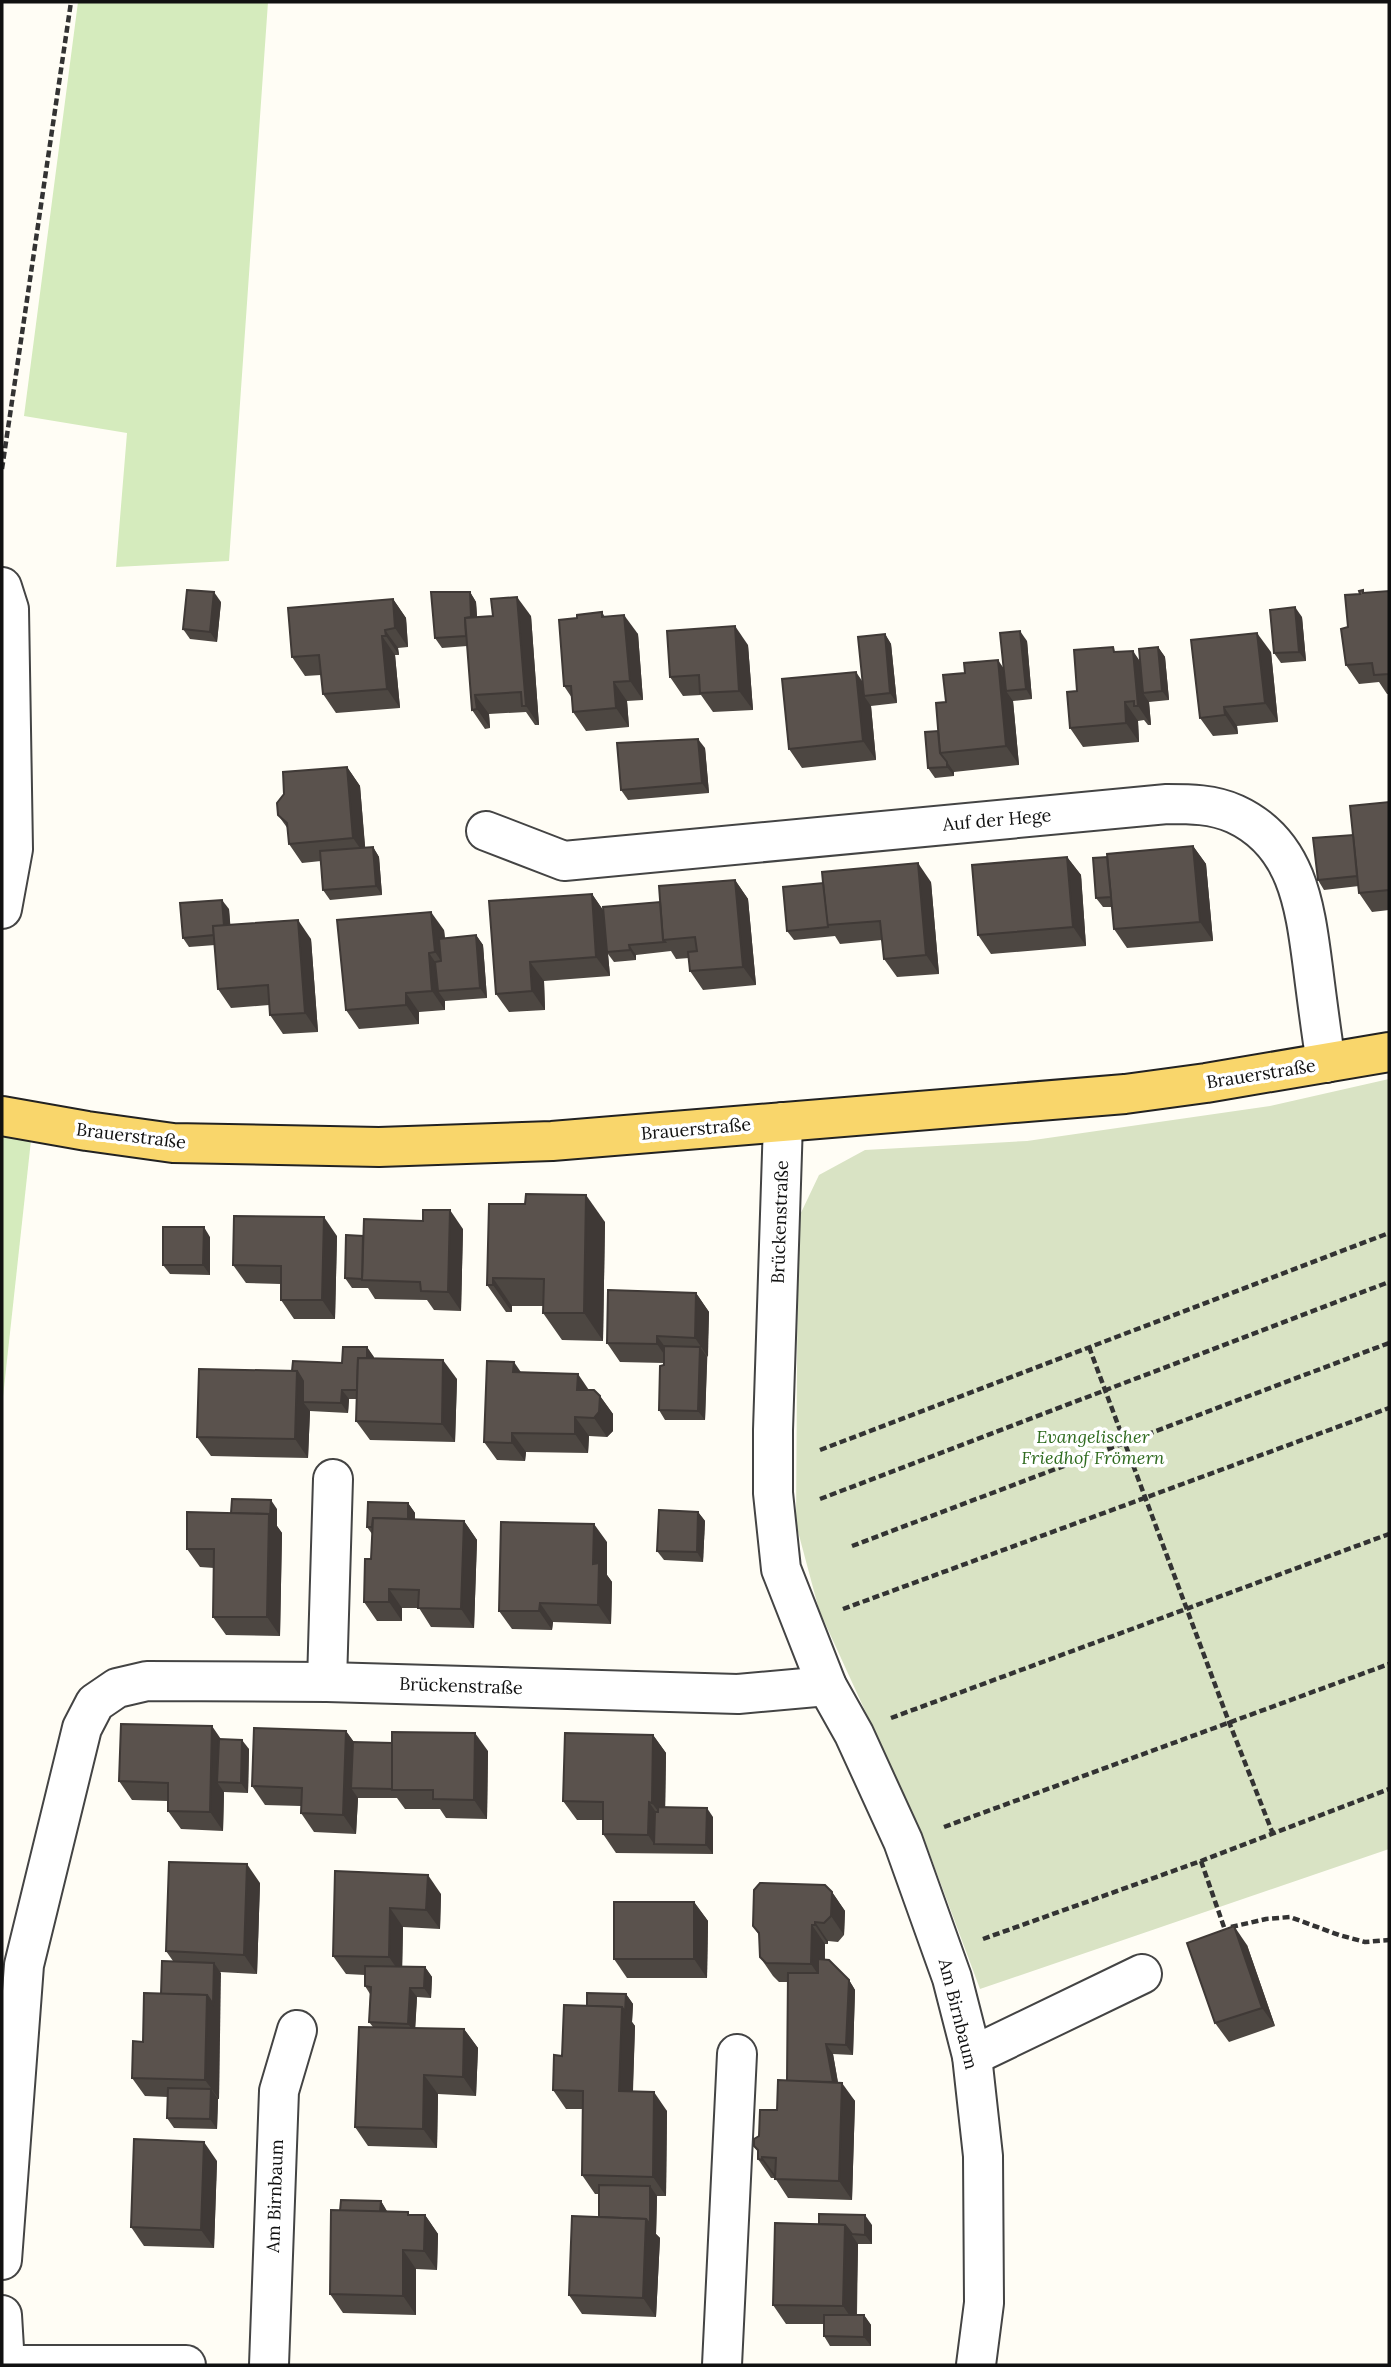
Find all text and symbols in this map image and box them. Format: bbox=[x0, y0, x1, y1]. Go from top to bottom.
street label: Auf der Hege bbox=[941, 803, 1052, 836]
street label: Brauerstraße bbox=[1205, 1053, 1318, 1094]
street label: Brauerstraße bbox=[640, 1112, 752, 1145]
street label: Brauerstraße bbox=[75, 1117, 188, 1154]
street label: Brückenstraße bbox=[766, 1160, 793, 1284]
park label: Evangelischer Friedhof Frömern bbox=[1021, 1425, 1165, 1469]
street label: Brückenstraße bbox=[399, 1672, 523, 1699]
street label: Am Birnbaum bbox=[933, 1955, 983, 2072]
street label: Am Birnbaum bbox=[261, 2139, 288, 2254]

